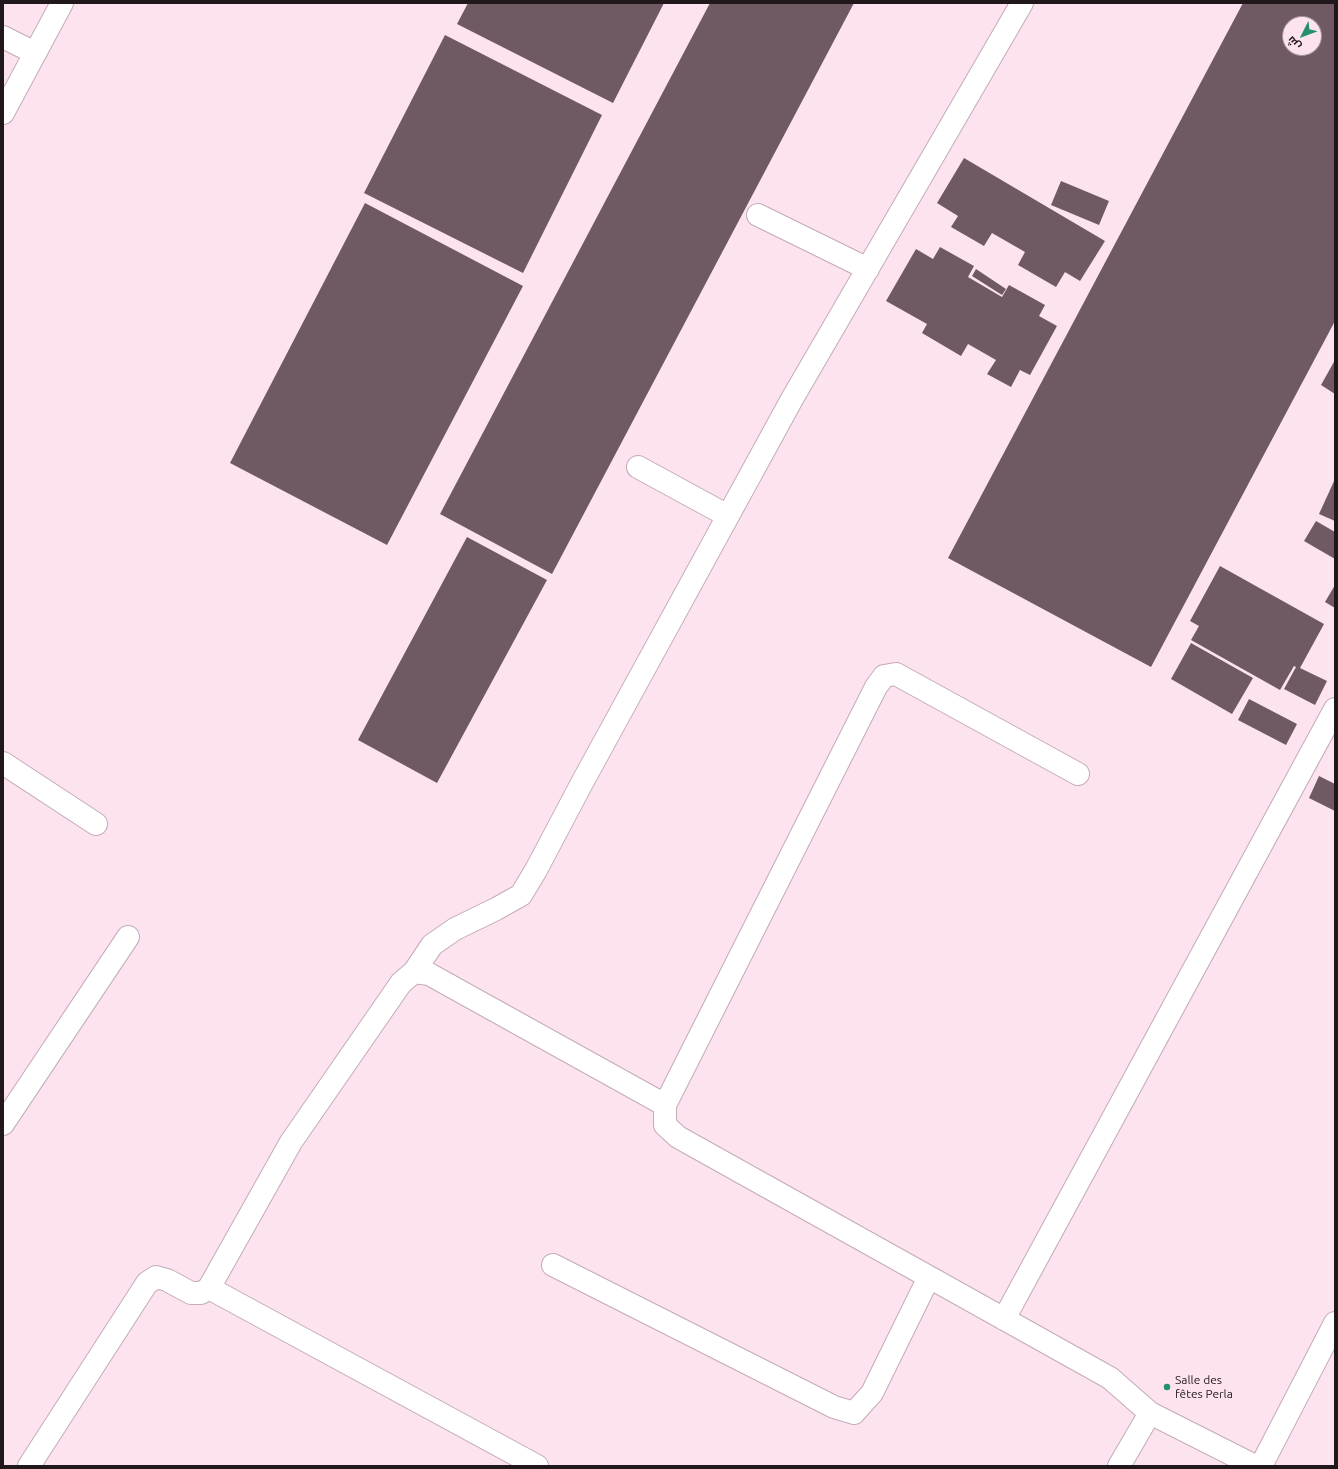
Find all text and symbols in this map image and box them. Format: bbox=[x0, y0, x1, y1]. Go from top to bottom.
north arrow bbox=[1282, 16, 1322, 56]
text: ش bbox=[1285, 34, 1303, 53]
place label: Salle des fêtes Perla bbox=[1175, 1373, 1233, 1401]
marker: Salle des fêtes Perla bbox=[1162, 1382, 1172, 1392]

